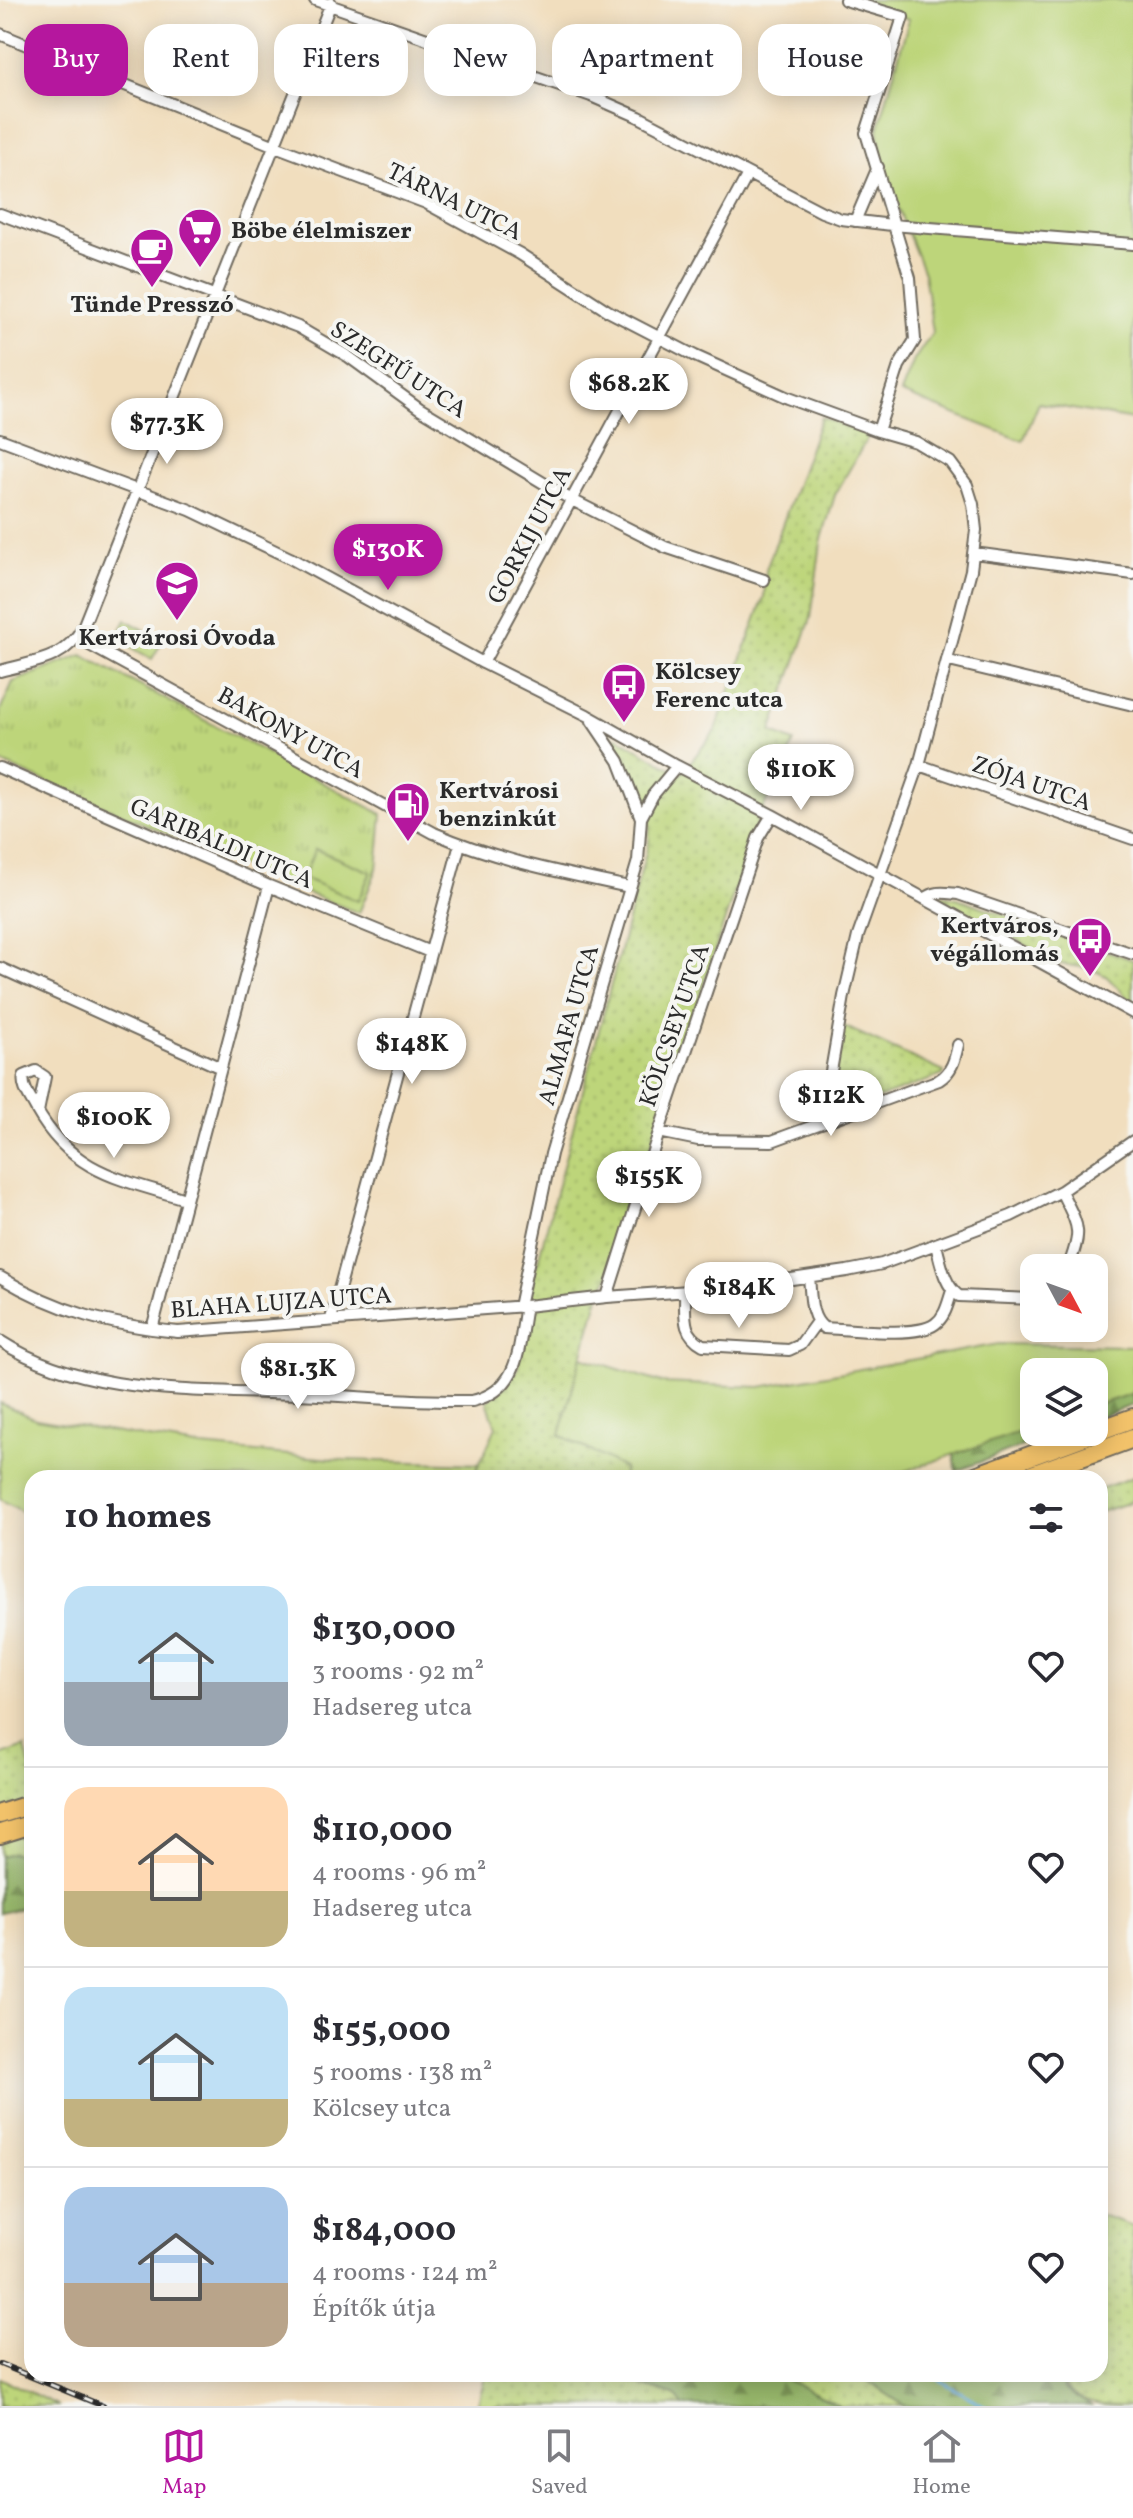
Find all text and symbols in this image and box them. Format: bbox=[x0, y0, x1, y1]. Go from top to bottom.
chip: Buy bbox=[24, 24, 128, 96]
chip: Rent bbox=[144, 24, 258, 96]
chip: Filters bbox=[274, 24, 408, 96]
chip: New bbox=[424, 24, 536, 96]
chip: Apartment bbox=[552, 24, 742, 96]
chip: House bbox=[758, 24, 891, 96]
street label: TÁRNA UTCA bbox=[381, 155, 528, 250]
supermarket icon: Böbe élelmiszer bbox=[176, 206, 224, 269]
place label: Böbe élelmiszer bbox=[231, 215, 412, 249]
cafe icon: Tünde Presszó bbox=[128, 226, 176, 289]
place label: Tünde Presszó bbox=[70, 289, 234, 323]
street label: SZEGFŰ UTCA bbox=[323, 314, 473, 428]
pin: $68.2K bbox=[564, 358, 694, 426]
text: $68.2K bbox=[588, 366, 670, 402]
pin: $77.3K bbox=[102, 398, 232, 466]
text: $77.3K bbox=[129, 406, 205, 442]
street label: GORKIJ UTCA bbox=[480, 461, 581, 611]
pin: $130K bbox=[332, 524, 444, 592]
text: $130K bbox=[352, 532, 424, 568]
school or university icon: Kertvárosi Óvoda bbox=[153, 559, 201, 622]
place label: Kertvárosi Óvoda bbox=[78, 622, 276, 656]
place label: Kölcsey Ferenc utca bbox=[655, 656, 783, 718]
bus stop icon: Kölcsey Ferenc utca bbox=[600, 661, 648, 724]
street label: BAKONY UTCA bbox=[210, 679, 370, 788]
pin: $110K bbox=[745, 744, 857, 812]
street label: ZÓJA UTCA bbox=[967, 749, 1096, 821]
text: $110K bbox=[766, 752, 836, 788]
place label: Kertvárosi benzinkút bbox=[439, 775, 559, 837]
fuel station icon: Kertvárosi benzinkút bbox=[384, 780, 432, 843]
street label: GARIBALDI UTCA bbox=[124, 791, 318, 899]
place label: Kertváros, végállomás bbox=[930, 910, 1059, 972]
bus stop icon: Kertváros, végállomás bbox=[1066, 915, 1114, 978]
street label: KÖLCSEY UTCA bbox=[632, 939, 720, 1112]
street label: ALMAFA UTCA bbox=[531, 941, 609, 1110]
pin: $148K bbox=[356, 1018, 468, 1086]
text: $148K bbox=[375, 1026, 449, 1062]
pin: $112K bbox=[775, 1070, 887, 1138]
text: $112K bbox=[797, 1078, 865, 1114]
pin: $100K bbox=[58, 1092, 170, 1160]
text: $100K bbox=[76, 1100, 152, 1136]
pin: $155K bbox=[593, 1151, 705, 1219]
text: $155K bbox=[615, 1159, 683, 1195]
north arrow bbox=[1020, 1254, 1108, 1342]
map controls bbox=[1020, 1254, 1108, 1446]
pin: $184K bbox=[683, 1262, 795, 1330]
text: $184K bbox=[702, 1270, 776, 1306]
street label: BLAHA LUJZA UTCA bbox=[169, 1279, 393, 1329]
pin: $81.3K bbox=[233, 1343, 363, 1411]
text: $81.3K bbox=[259, 1351, 337, 1387]
button: layers bbox=[1020, 1358, 1108, 1446]
text: 10 homes bbox=[64, 1495, 212, 1542]
icon: filters bbox=[1024, 1496, 1068, 1540]
text: $130,000 bbox=[312, 1607, 456, 1654]
icon: home bbox=[128, 1618, 224, 1714]
icon: heart bbox=[1024, 1644, 1068, 1688]
text: 3 rooms · 92 m² bbox=[312, 1654, 484, 1690]
text: Hadsereg utca bbox=[312, 1690, 472, 1726]
text: $110,000 bbox=[312, 1808, 453, 1855]
icon: home bbox=[128, 1819, 224, 1915]
icon: heart bbox=[1024, 1845, 1068, 1889]
text: 4 rooms · 96 m² bbox=[312, 1855, 486, 1891]
text: Hadsereg utca bbox=[312, 1891, 472, 1927]
text: $155,000 bbox=[312, 2008, 451, 2055]
icon: home bbox=[128, 2019, 224, 2115]
icon: heart bbox=[1024, 2045, 1068, 2089]
text: 5 rooms · 138 m² bbox=[312, 2055, 492, 2091]
text: Kölcsey utca bbox=[312, 2091, 451, 2127]
text: $184,000 bbox=[312, 2208, 456, 2255]
icon: home bbox=[128, 2219, 224, 2315]
icon: heart bbox=[1024, 2245, 1068, 2289]
text: 4 rooms · 124 m² bbox=[312, 2255, 498, 2291]
text: Építők útja bbox=[312, 2291, 436, 2327]
tab: Map bbox=[162, 2424, 206, 2503]
tab: Saved bbox=[531, 2424, 588, 2503]
tab: Home bbox=[912, 2424, 971, 2503]

